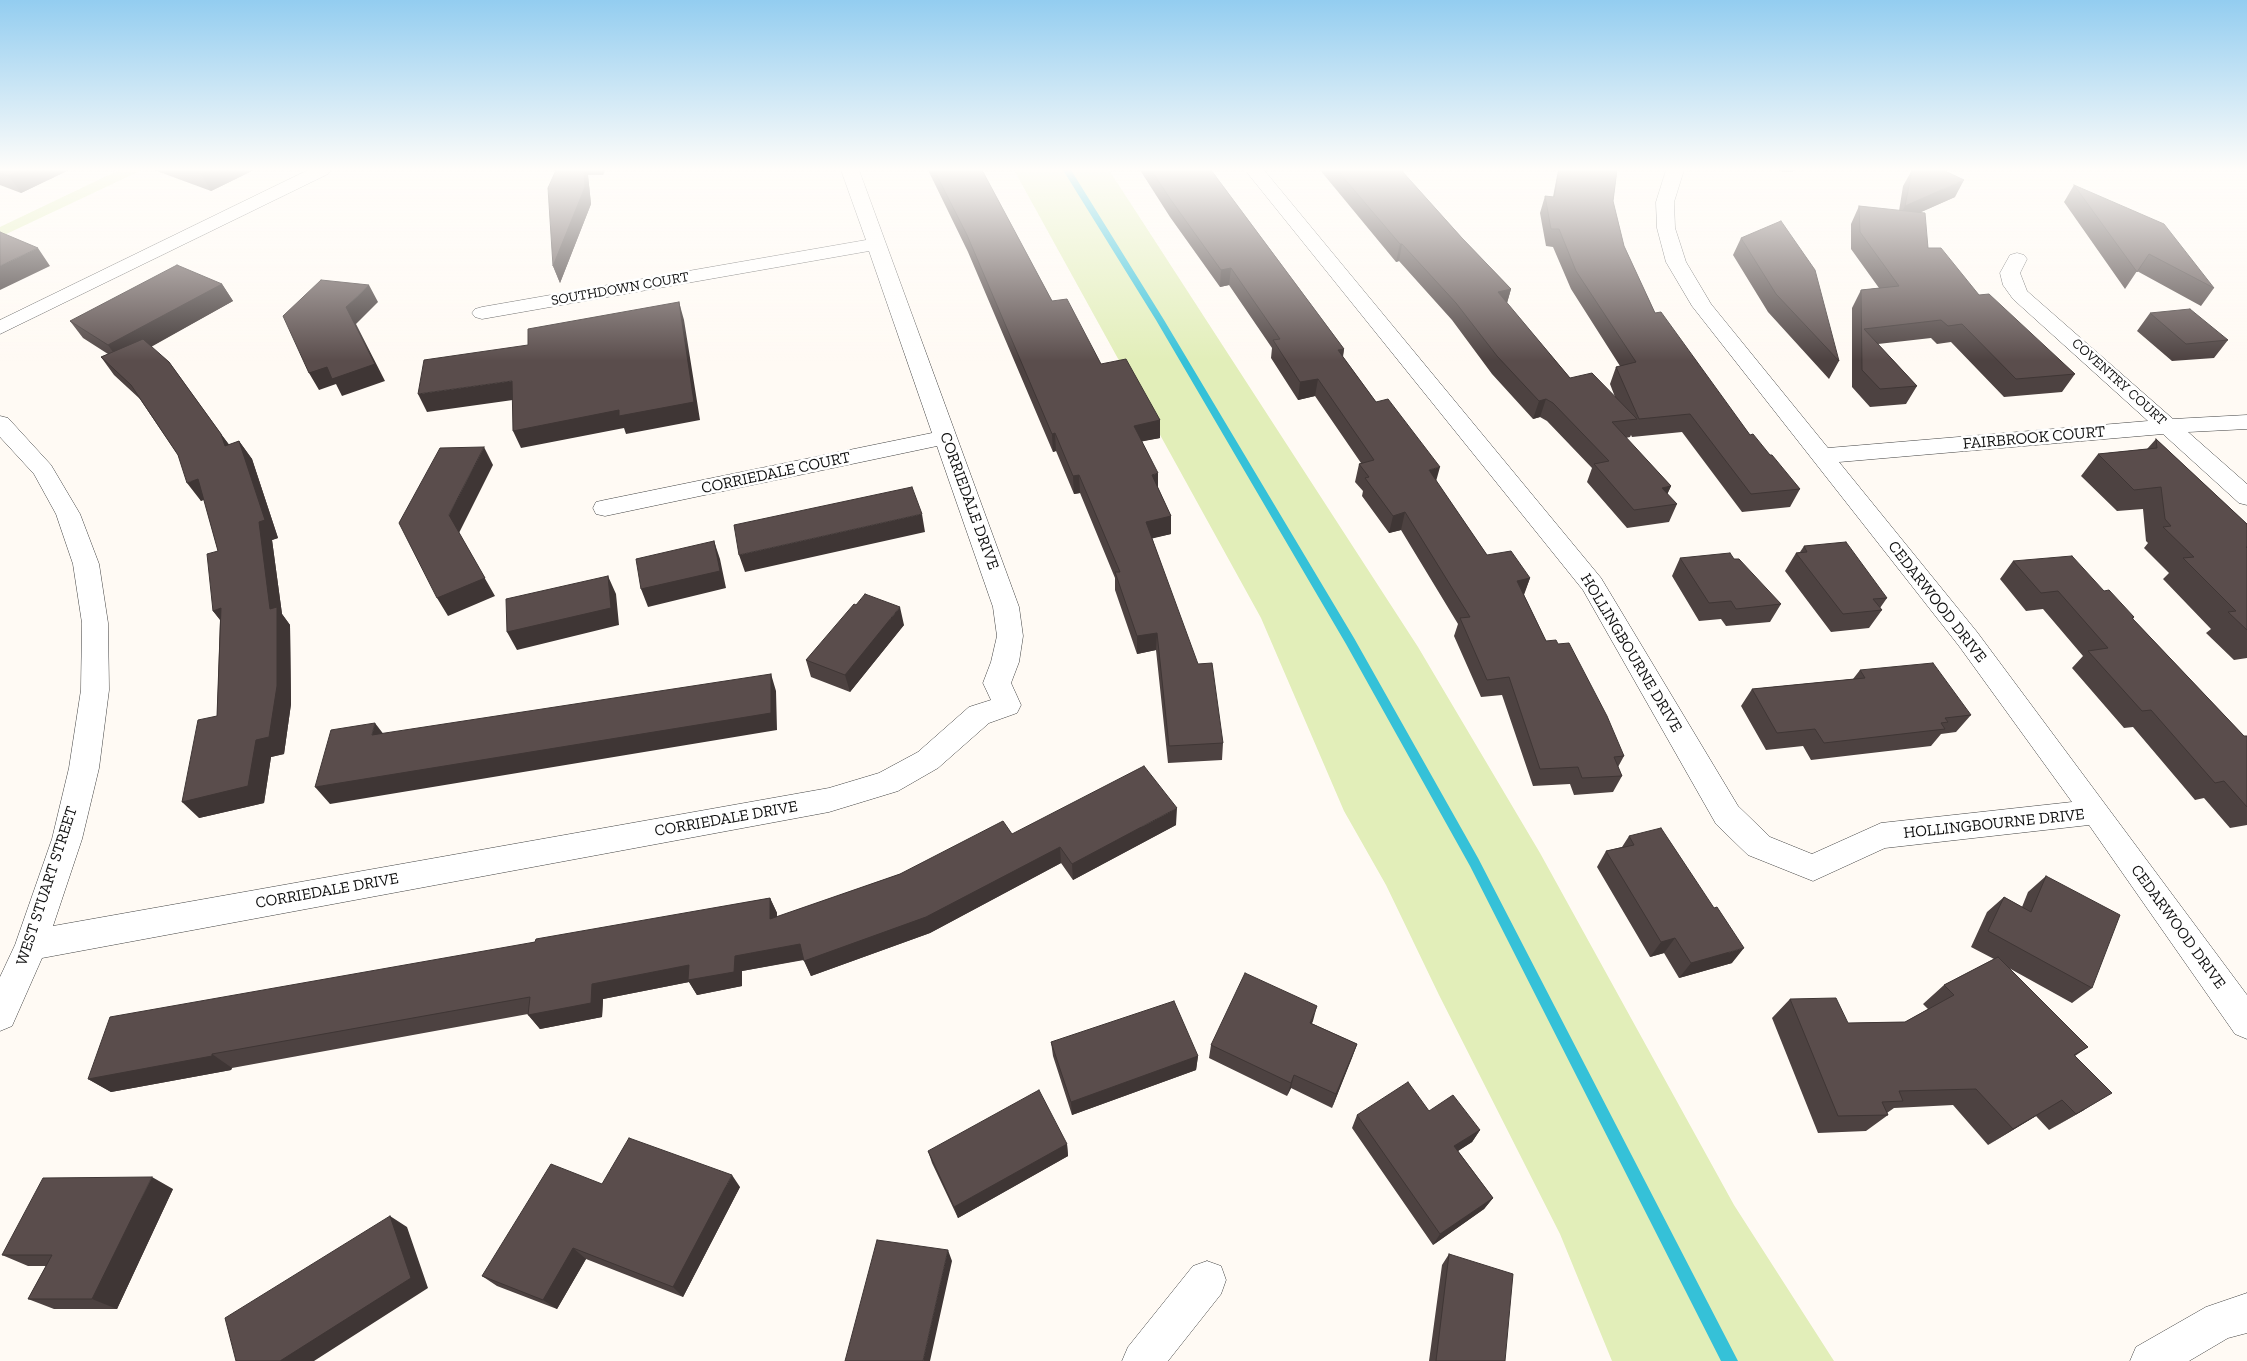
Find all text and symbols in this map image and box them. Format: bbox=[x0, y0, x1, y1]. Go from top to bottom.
street label: SOUTHDOWN COURT bbox=[550, 269, 690, 309]
street label: COVENTRY COURT bbox=[2068, 335, 2170, 429]
street label: FAIRBROOK COURT bbox=[1962, 422, 2106, 454]
street label: CORRIEDALE DRIVE bbox=[935, 430, 1003, 572]
street label: CORRIEDALE COURT bbox=[700, 448, 852, 498]
street label: CEDARWOOD DRIVE bbox=[1884, 537, 1990, 667]
street label: HOLLINGBOURNE DRIVE bbox=[1576, 570, 1686, 736]
street label: CORRIEDALE DRIVE bbox=[653, 797, 799, 841]
street label: WEST STUART STREET bbox=[12, 804, 82, 968]
street label: HOLLINGBOURNE DRIVE bbox=[1903, 805, 2085, 843]
street label: CEDARWOOD DRIVE bbox=[2126, 861, 2230, 993]
street label: CORRIEDALE DRIVE bbox=[254, 869, 400, 913]

